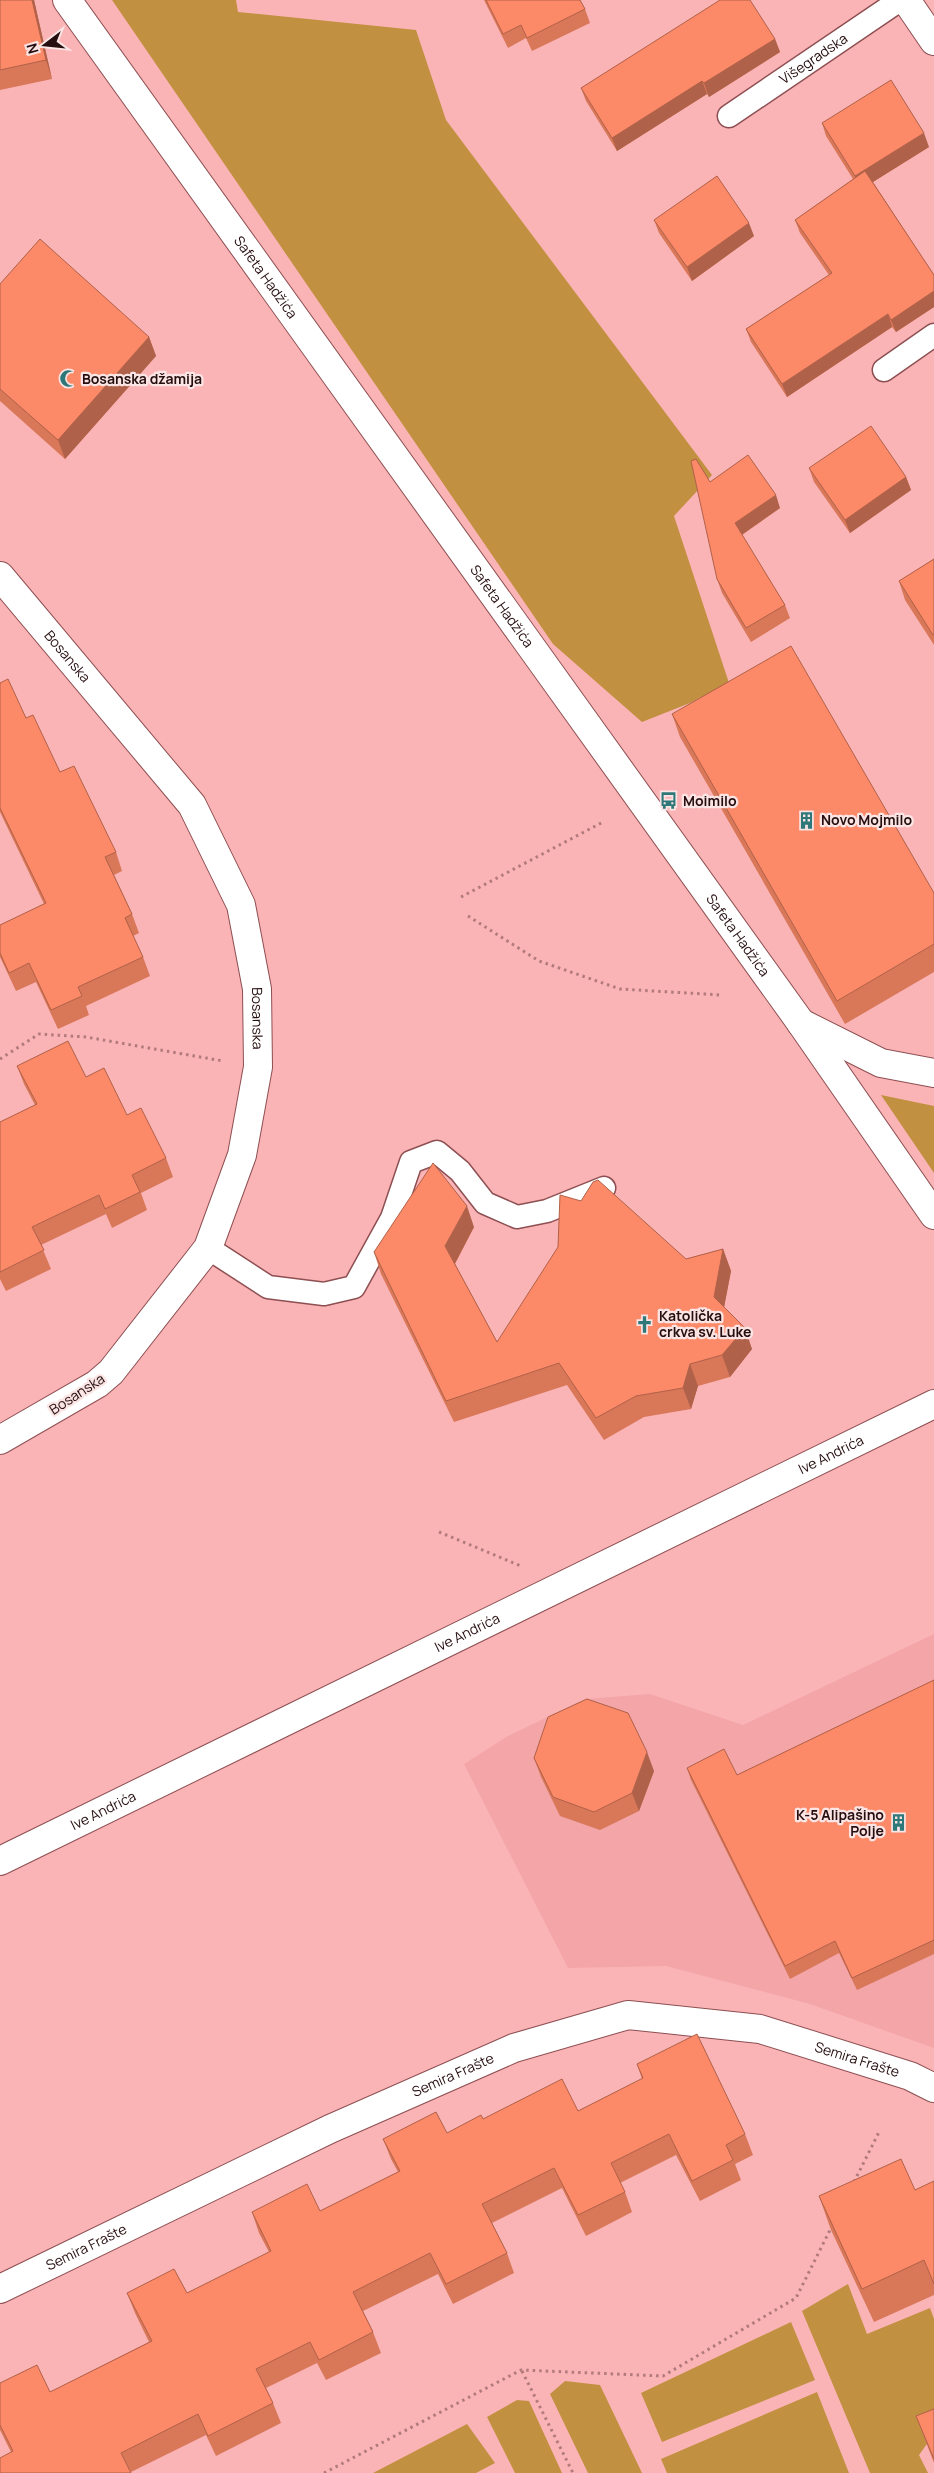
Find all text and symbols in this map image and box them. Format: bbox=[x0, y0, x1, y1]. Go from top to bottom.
north arrow bbox=[20, 20, 70, 70]
street label: Višegradska bbox=[775, 28, 851, 88]
text: N bbox=[22, 41, 43, 56]
street label: Safeta Hadžića bbox=[230, 232, 302, 322]
mosque icon: Bosanska džamija bbox=[58, 369, 78, 389]
place label: Bosanska džamija bbox=[82, 369, 202, 388]
street label: Safeta Hadžića bbox=[466, 561, 538, 651]
street label: Bosanska bbox=[41, 626, 95, 686]
bus stop icon: Moimilo bbox=[659, 791, 679, 811]
place label: Moimilo bbox=[683, 791, 737, 810]
building icon: Novo Mojmilo bbox=[797, 810, 817, 830]
place label: Novo Mojmilo bbox=[821, 810, 912, 829]
street label: Safeta Hadžića bbox=[702, 890, 774, 980]
street label: Bosanska bbox=[248, 987, 268, 1050]
place label: Katolička crkva sv. Luke bbox=[659, 1306, 751, 1341]
church icon: Katolička crkva sv. Luke bbox=[635, 1314, 655, 1334]
street label: Bosanska bbox=[45, 1369, 108, 1419]
street label: Ive Andrića bbox=[795, 1430, 866, 1478]
street label: Ive Andrića bbox=[431, 1608, 503, 1656]
street label: Ive Andrića bbox=[67, 1786, 139, 1834]
place label: K-5 Alipašino Polje bbox=[796, 1805, 884, 1840]
building icon: K-5 Alipašino Polje bbox=[888, 1813, 908, 1833]
street label: Semira Frašte bbox=[813, 2037, 902, 2081]
street label: Semira Frašte bbox=[409, 2048, 497, 2101]
street label: Semira Frašte bbox=[43, 2219, 130, 2274]

